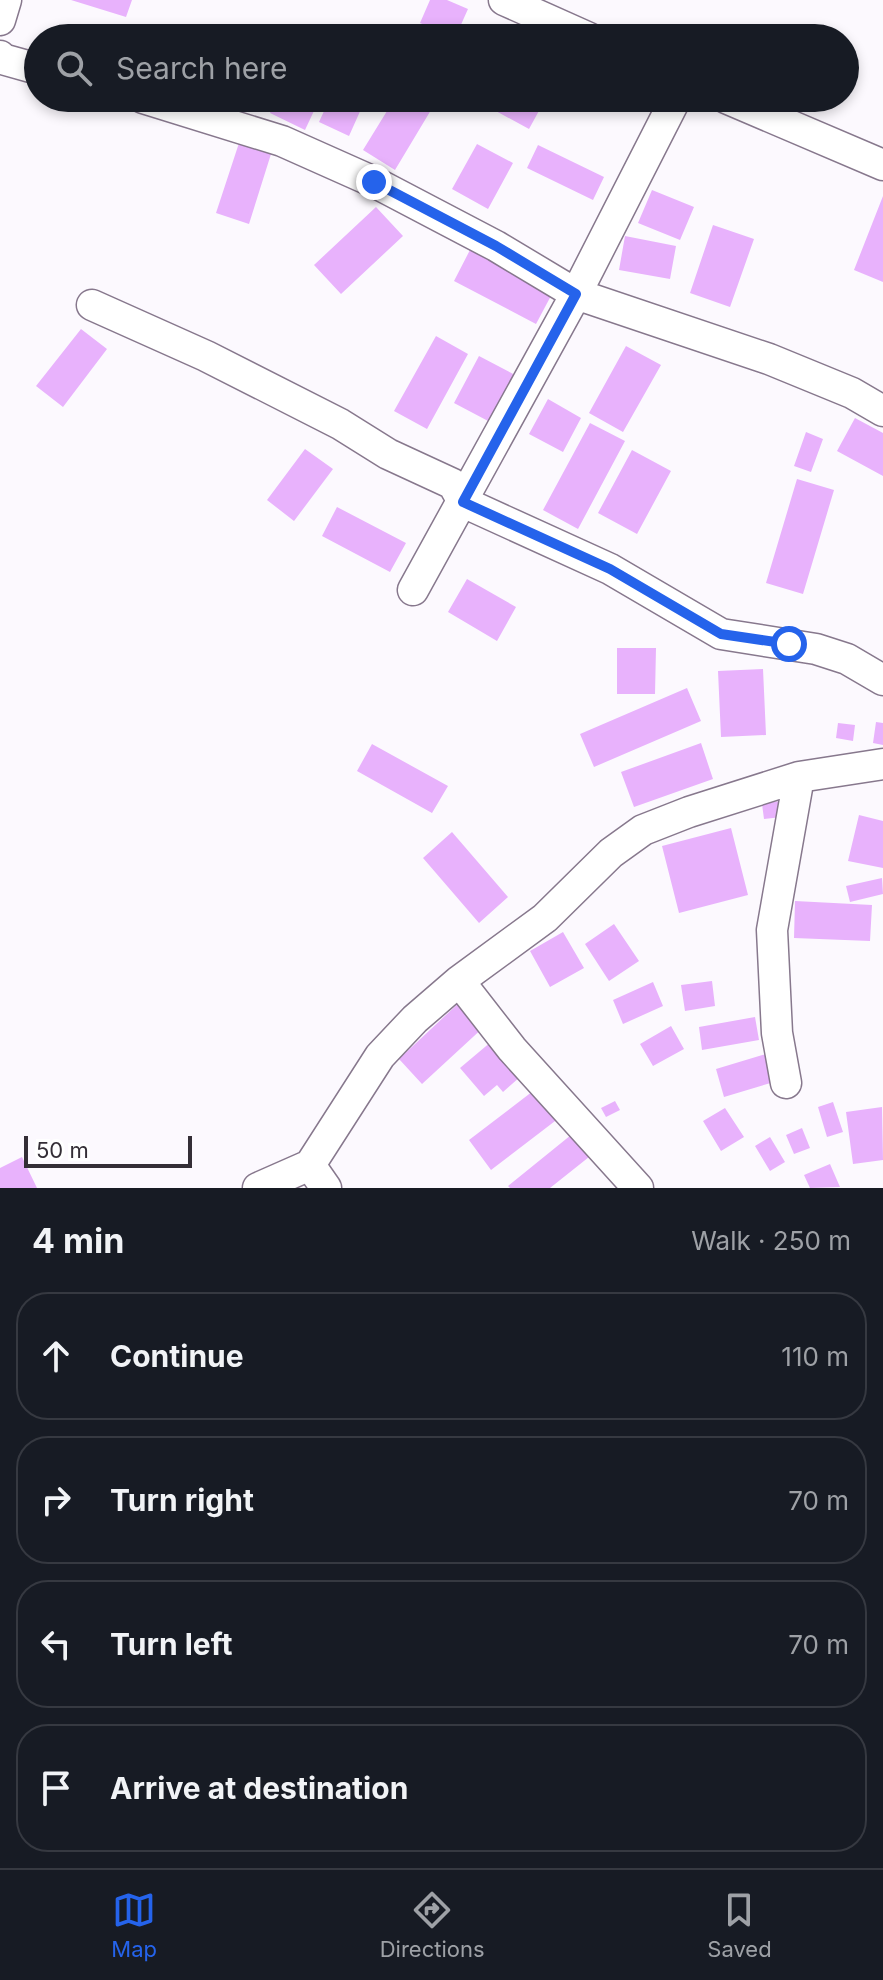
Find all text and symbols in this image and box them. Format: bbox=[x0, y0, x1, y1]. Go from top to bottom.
search box bbox=[24, 24, 859, 112]
icon: search bbox=[52, 46, 96, 90]
text: Search here bbox=[116, 50, 288, 86]
route end bbox=[356, 164, 392, 200]
route start bbox=[771, 626, 807, 662]
scale bar bbox=[24, 1132, 192, 1168]
text: 50 m bbox=[36, 1137, 89, 1163]
text: 4 min bbox=[32, 1220, 124, 1261]
text: Walk · 250 m bbox=[691, 1225, 851, 1256]
icon: ahead bbox=[34, 1334, 78, 1378]
text: Continue bbox=[110, 1338, 244, 1374]
text: 110 m bbox=[781, 1341, 849, 1372]
icon: right bbox=[34, 1478, 78, 1522]
text: Turn right bbox=[110, 1482, 254, 1518]
text: 70 m bbox=[788, 1485, 849, 1516]
icon: left bbox=[34, 1622, 78, 1666]
text: Turn left bbox=[110, 1626, 232, 1662]
text: 70 m bbox=[788, 1629, 849, 1660]
icon: arrive bbox=[34, 1766, 78, 1810]
text: Arrive at destination bbox=[110, 1770, 408, 1806]
tab: Map bbox=[111, 1888, 157, 1962]
tab: Directions bbox=[380, 1888, 485, 1962]
tab: Saved bbox=[707, 1888, 772, 1962]

